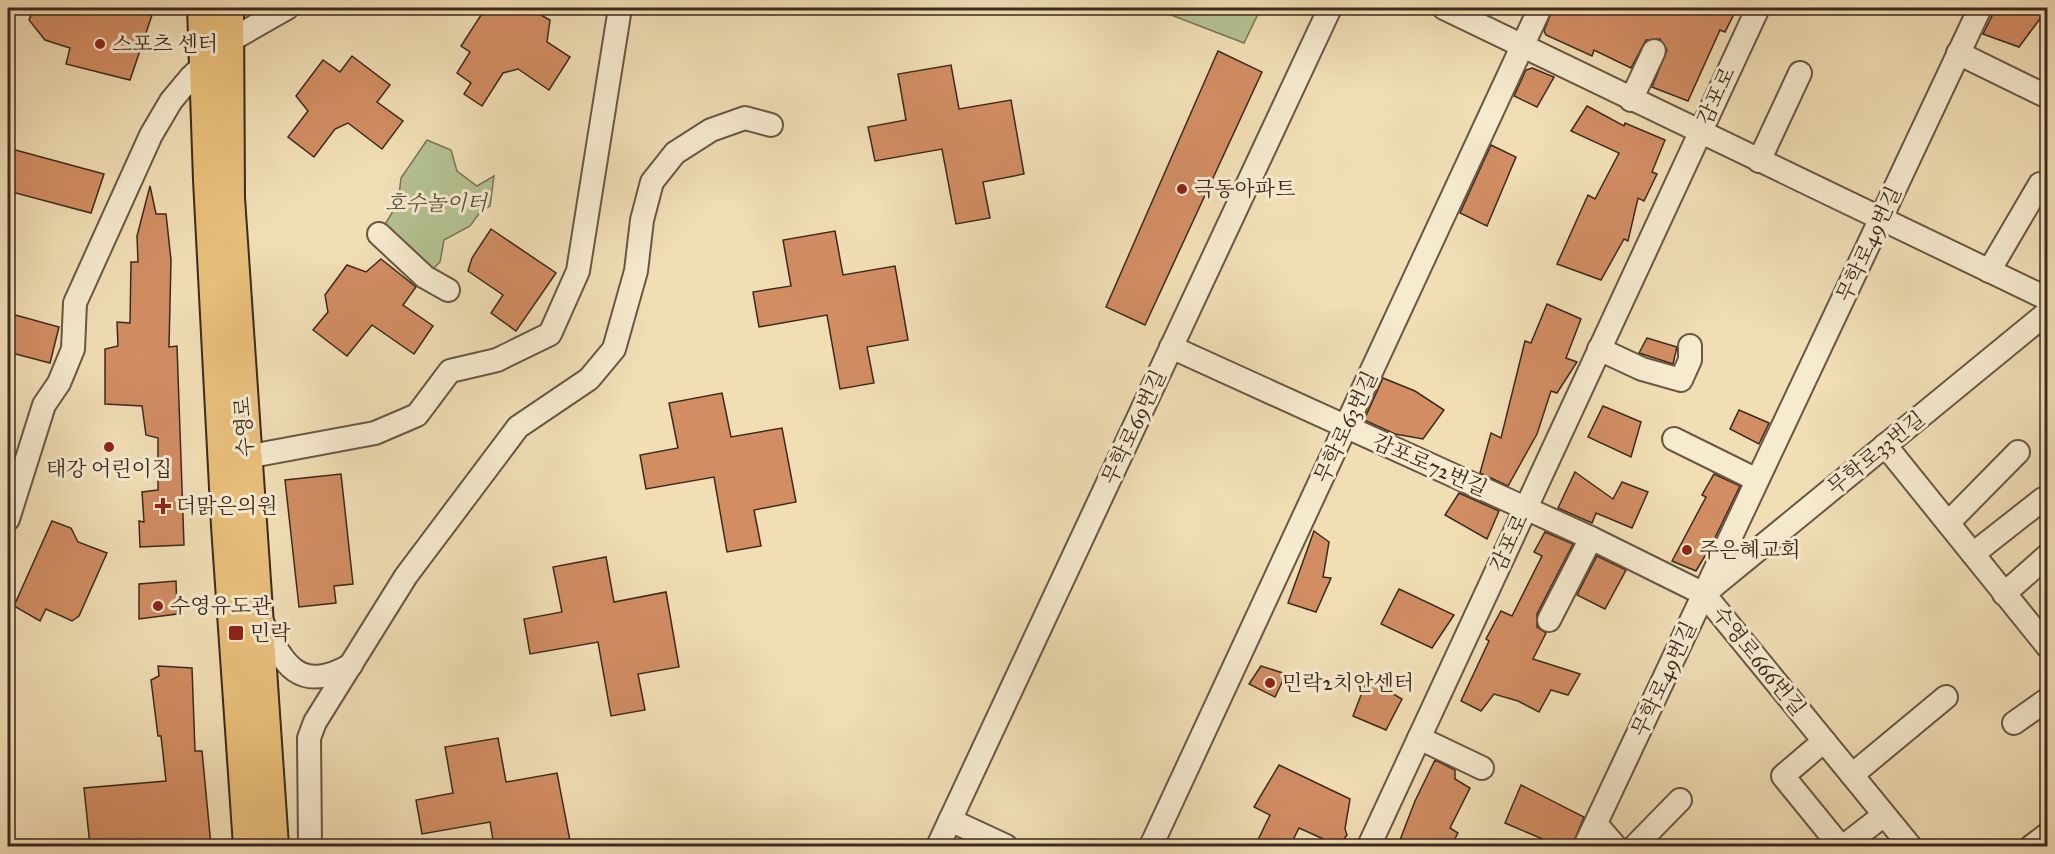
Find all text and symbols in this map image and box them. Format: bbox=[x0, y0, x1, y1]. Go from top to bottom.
place label: 스포츠 센터 bbox=[112, 31, 218, 57]
marker: 스포츠 센터 bbox=[93, 37, 107, 51]
street label: 감포로 bbox=[1691, 63, 1741, 129]
place label: 극동아파트 bbox=[1194, 176, 1295, 202]
marker: 극동아파트 bbox=[1175, 182, 1189, 196]
street label: 무학로49번길 bbox=[1831, 182, 1907, 306]
park label: 호수놀이터 bbox=[385, 190, 488, 216]
street label: 무학로69번길 bbox=[1096, 366, 1172, 488]
street label: 무학로63번길 bbox=[1309, 367, 1383, 487]
street label: 수영로 bbox=[229, 396, 259, 458]
street label: 무학로33번길 bbox=[1822, 406, 1930, 500]
street label: 감포로72번길 bbox=[1369, 428, 1491, 502]
marker: 태강 어린이집 bbox=[102, 440, 116, 454]
place label: 태강 어린이집 bbox=[46, 456, 172, 482]
place label: 더맑은의원 bbox=[176, 493, 277, 519]
marker: 더맑은의원 bbox=[154, 497, 172, 515]
street label: 감포로 bbox=[1484, 510, 1534, 576]
place label: 주은혜교회 bbox=[1699, 537, 1800, 563]
marker: 주은혜교회 bbox=[1680, 543, 1694, 557]
place label: 수영유도관 bbox=[170, 593, 272, 619]
marker: 수영유도관 bbox=[151, 599, 165, 613]
street label: 수영로666번길 bbox=[1707, 601, 1811, 721]
street label: 무학로49번길 bbox=[1626, 617, 1702, 741]
place label: 민락 bbox=[250, 620, 291, 646]
marker: 민락 bbox=[227, 624, 245, 642]
place label: 민락2치안센터 bbox=[1282, 670, 1414, 696]
marker: 민락2치안센터 bbox=[1263, 676, 1277, 690]

